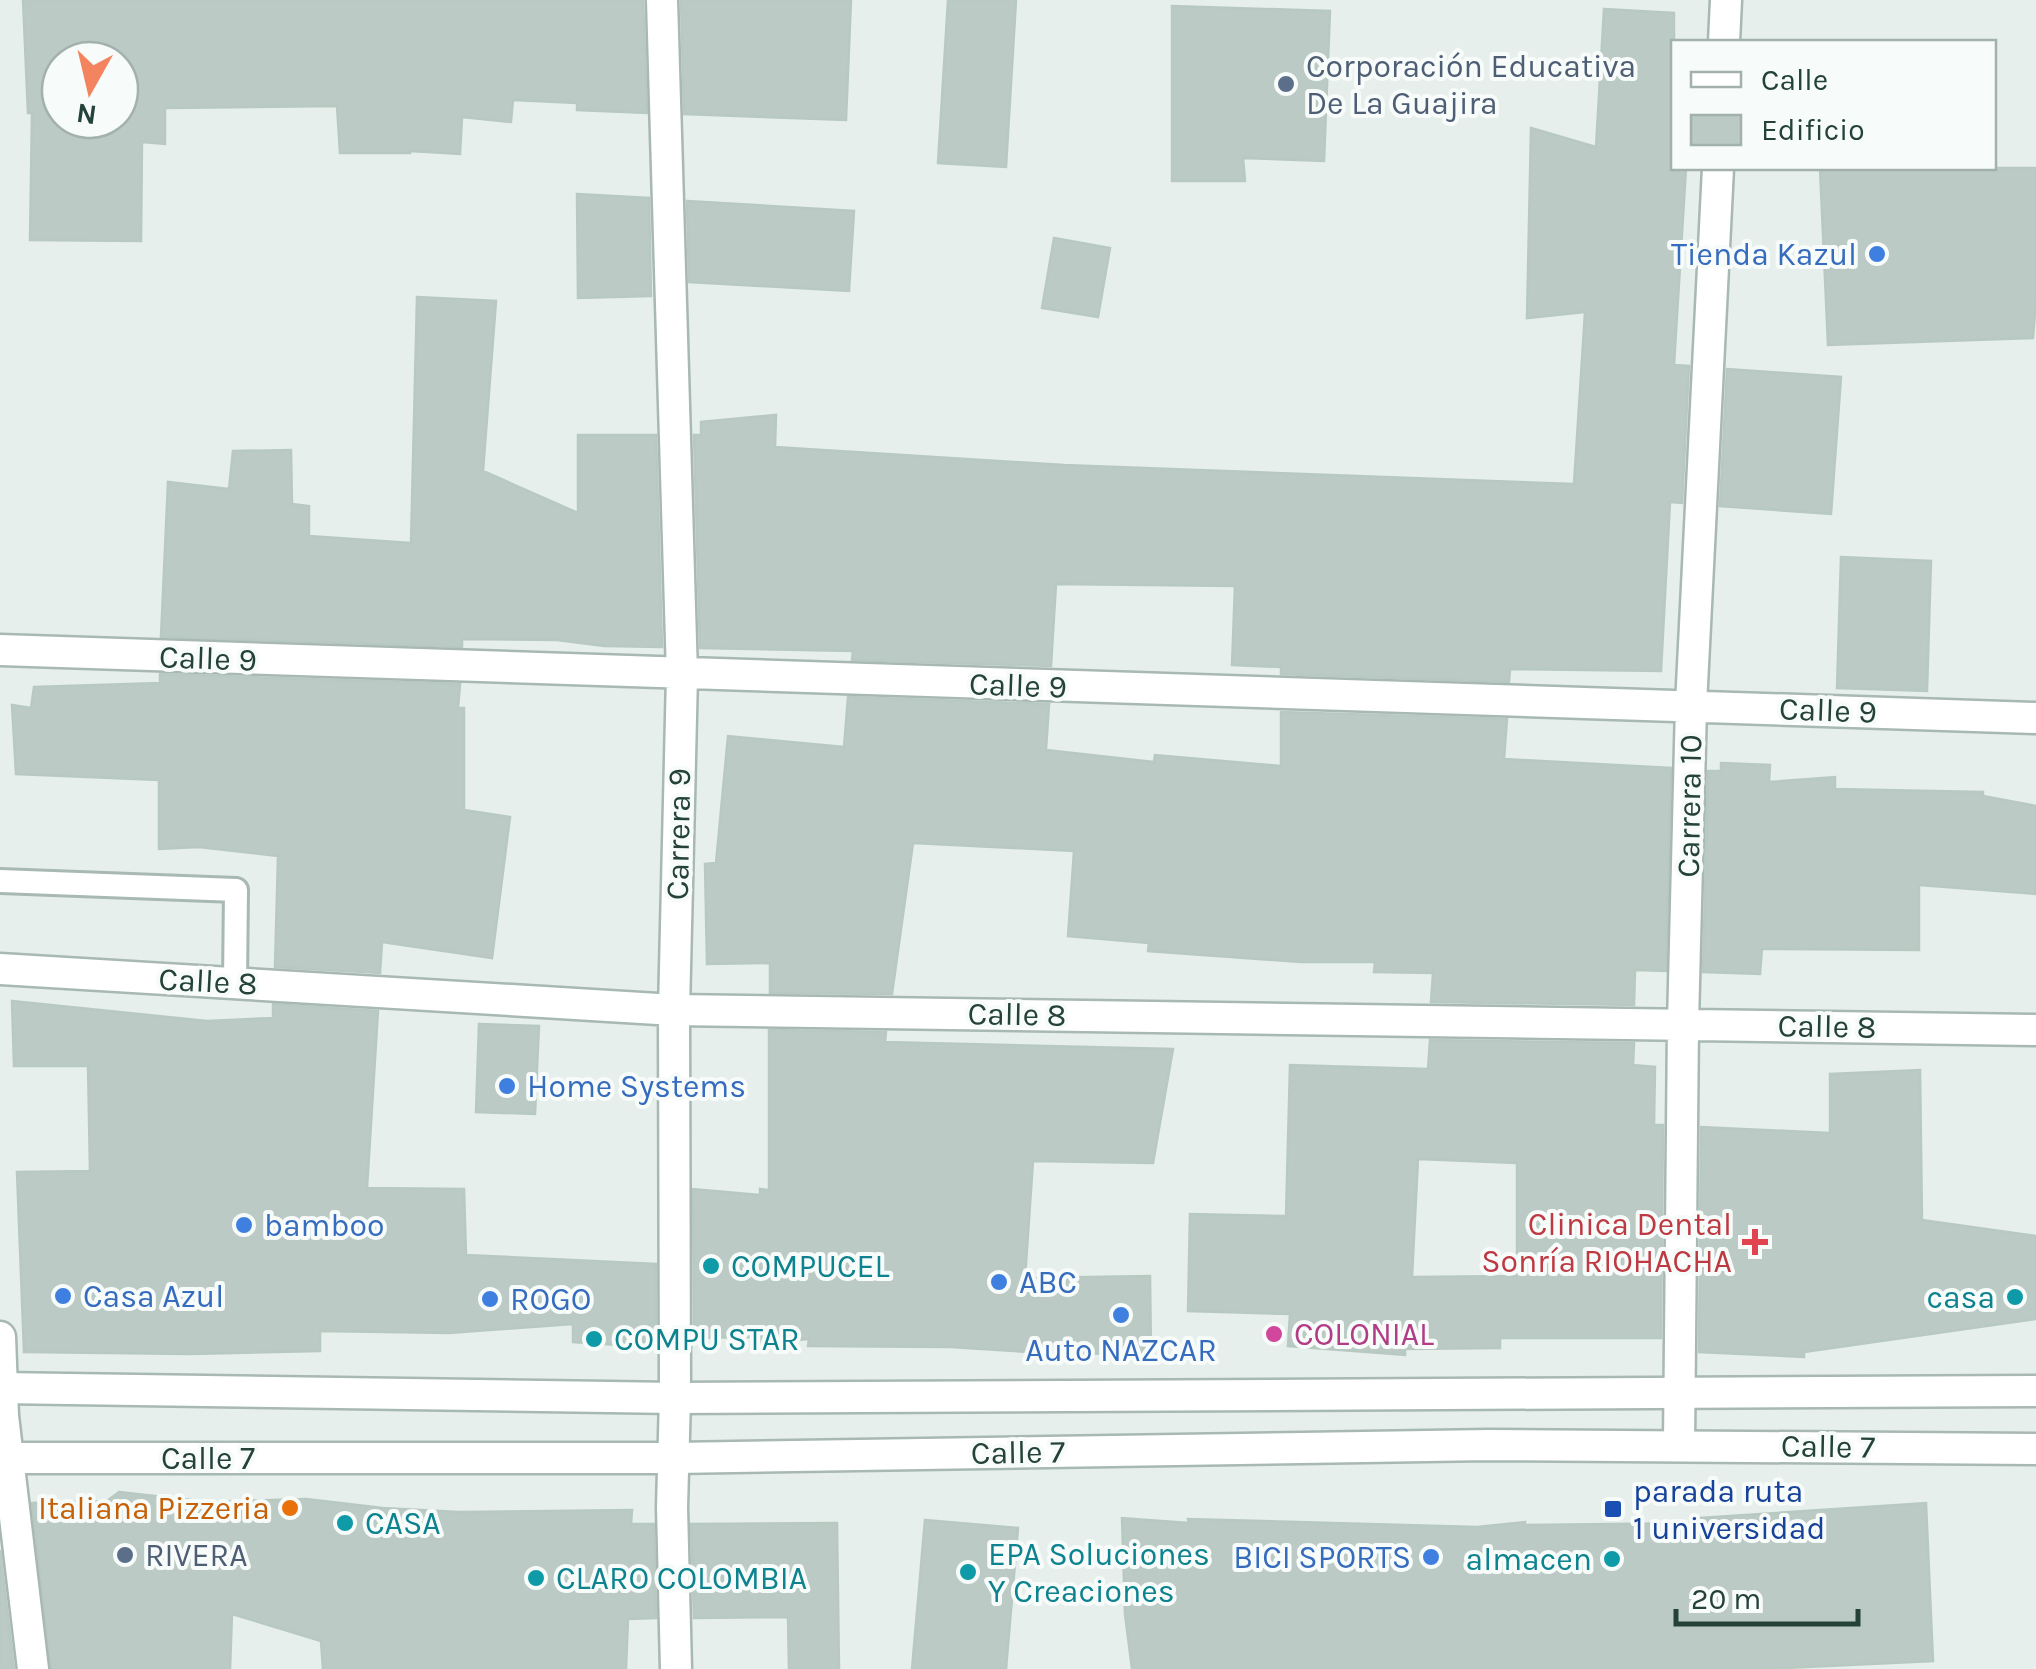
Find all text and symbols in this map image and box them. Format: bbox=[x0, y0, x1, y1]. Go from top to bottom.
north arrow bbox=[40, 40, 140, 140]
legend bbox=[1671, 40, 1996, 170]
place label: Corporación Educativa De La Guajira bbox=[1306, 48, 1636, 122]
text: Calle bbox=[1761, 62, 1828, 98]
marker: Corporación Educativa De La Guajira bbox=[1275, 73, 1297, 95]
text: N bbox=[74, 97, 99, 132]
text: Edificio bbox=[1761, 112, 1865, 148]
place label: Tienda Kazul bbox=[1671, 236, 1857, 273]
marker: Tienda Kazul bbox=[1866, 243, 1888, 265]
street label: Calle 9 bbox=[158, 638, 257, 679]
street label: Calle 9 bbox=[968, 665, 1067, 706]
street label: Calle 9 bbox=[1778, 690, 1877, 731]
street label: Carrera 10 bbox=[1670, 734, 1709, 878]
street label: Carrera 9 bbox=[659, 768, 698, 900]
street label: Calle 8 bbox=[158, 960, 258, 1003]
street label: Calle 8 bbox=[967, 995, 1067, 1034]
street label: Calle 8 bbox=[1777, 1007, 1877, 1046]
place label: Home Systems bbox=[527, 1068, 746, 1105]
marker: Home Systems bbox=[496, 1075, 518, 1097]
place label: Clinica Dental Sonría RIOHACHA bbox=[1481, 1206, 1732, 1280]
place label: bamboo bbox=[264, 1207, 384, 1244]
marker: bamboo bbox=[233, 1214, 255, 1236]
marker: Clinica Dental Sonría RIOHACHA bbox=[1742, 1229, 1768, 1255]
place label: COMPUCEL bbox=[731, 1248, 890, 1285]
marker: COMPUCEL bbox=[700, 1255, 722, 1277]
place label: ABC bbox=[1019, 1264, 1077, 1301]
marker: ABC bbox=[988, 1271, 1010, 1293]
place label: Casa Azul bbox=[83, 1278, 224, 1315]
place label: casa bbox=[1926, 1279, 1995, 1316]
place label: ROGO bbox=[510, 1281, 592, 1318]
marker: Casa Azul bbox=[52, 1285, 74, 1307]
marker: casa bbox=[2004, 1286, 2026, 1308]
marker: ROGO bbox=[479, 1288, 501, 1310]
marker: Auto NAZCAR bbox=[1110, 1304, 1132, 1326]
place label: COLONIAL bbox=[1294, 1316, 1434, 1353]
place label: COMPU STAR bbox=[614, 1321, 800, 1358]
marker: COLONIAL bbox=[1263, 1323, 1285, 1345]
marker: COMPU STAR bbox=[583, 1328, 605, 1350]
place label: Auto NAZCAR bbox=[1025, 1332, 1217, 1369]
street label: Calle 7 bbox=[1781, 1427, 1875, 1466]
street label: Calle 7 bbox=[971, 1433, 1065, 1472]
street label: Calle 7 bbox=[161, 1440, 255, 1477]
place label: parada ruta 1 universidad bbox=[1633, 1473, 1825, 1547]
place label: Italiana Pizzeria bbox=[38, 1490, 270, 1527]
marker: Italiana Pizzeria bbox=[279, 1497, 301, 1519]
marker: parada ruta 1 universidad bbox=[1602, 1498, 1624, 1520]
place label: CASA bbox=[365, 1505, 441, 1542]
marker: CASA bbox=[334, 1512, 356, 1534]
place label: EPA Soluciones Y Creaciones bbox=[988, 1536, 1210, 1610]
place label: RIVERA bbox=[145, 1537, 248, 1574]
place label: BICI SPORTS bbox=[1233, 1539, 1411, 1576]
place label: almacen bbox=[1466, 1541, 1592, 1578]
marker: RIVERA bbox=[114, 1544, 136, 1566]
marker: BICI SPORTS bbox=[1420, 1546, 1442, 1568]
marker: almacen bbox=[1601, 1548, 1623, 1570]
place label: CLARO COLOMBIA bbox=[556, 1560, 807, 1597]
marker: EPA Soluciones Y Creaciones bbox=[957, 1561, 979, 1583]
scale bar bbox=[1676, 1564, 1858, 1626]
marker: CLARO COLOMBIA bbox=[525, 1567, 547, 1589]
text: 20 m bbox=[1691, 1581, 1761, 1617]

